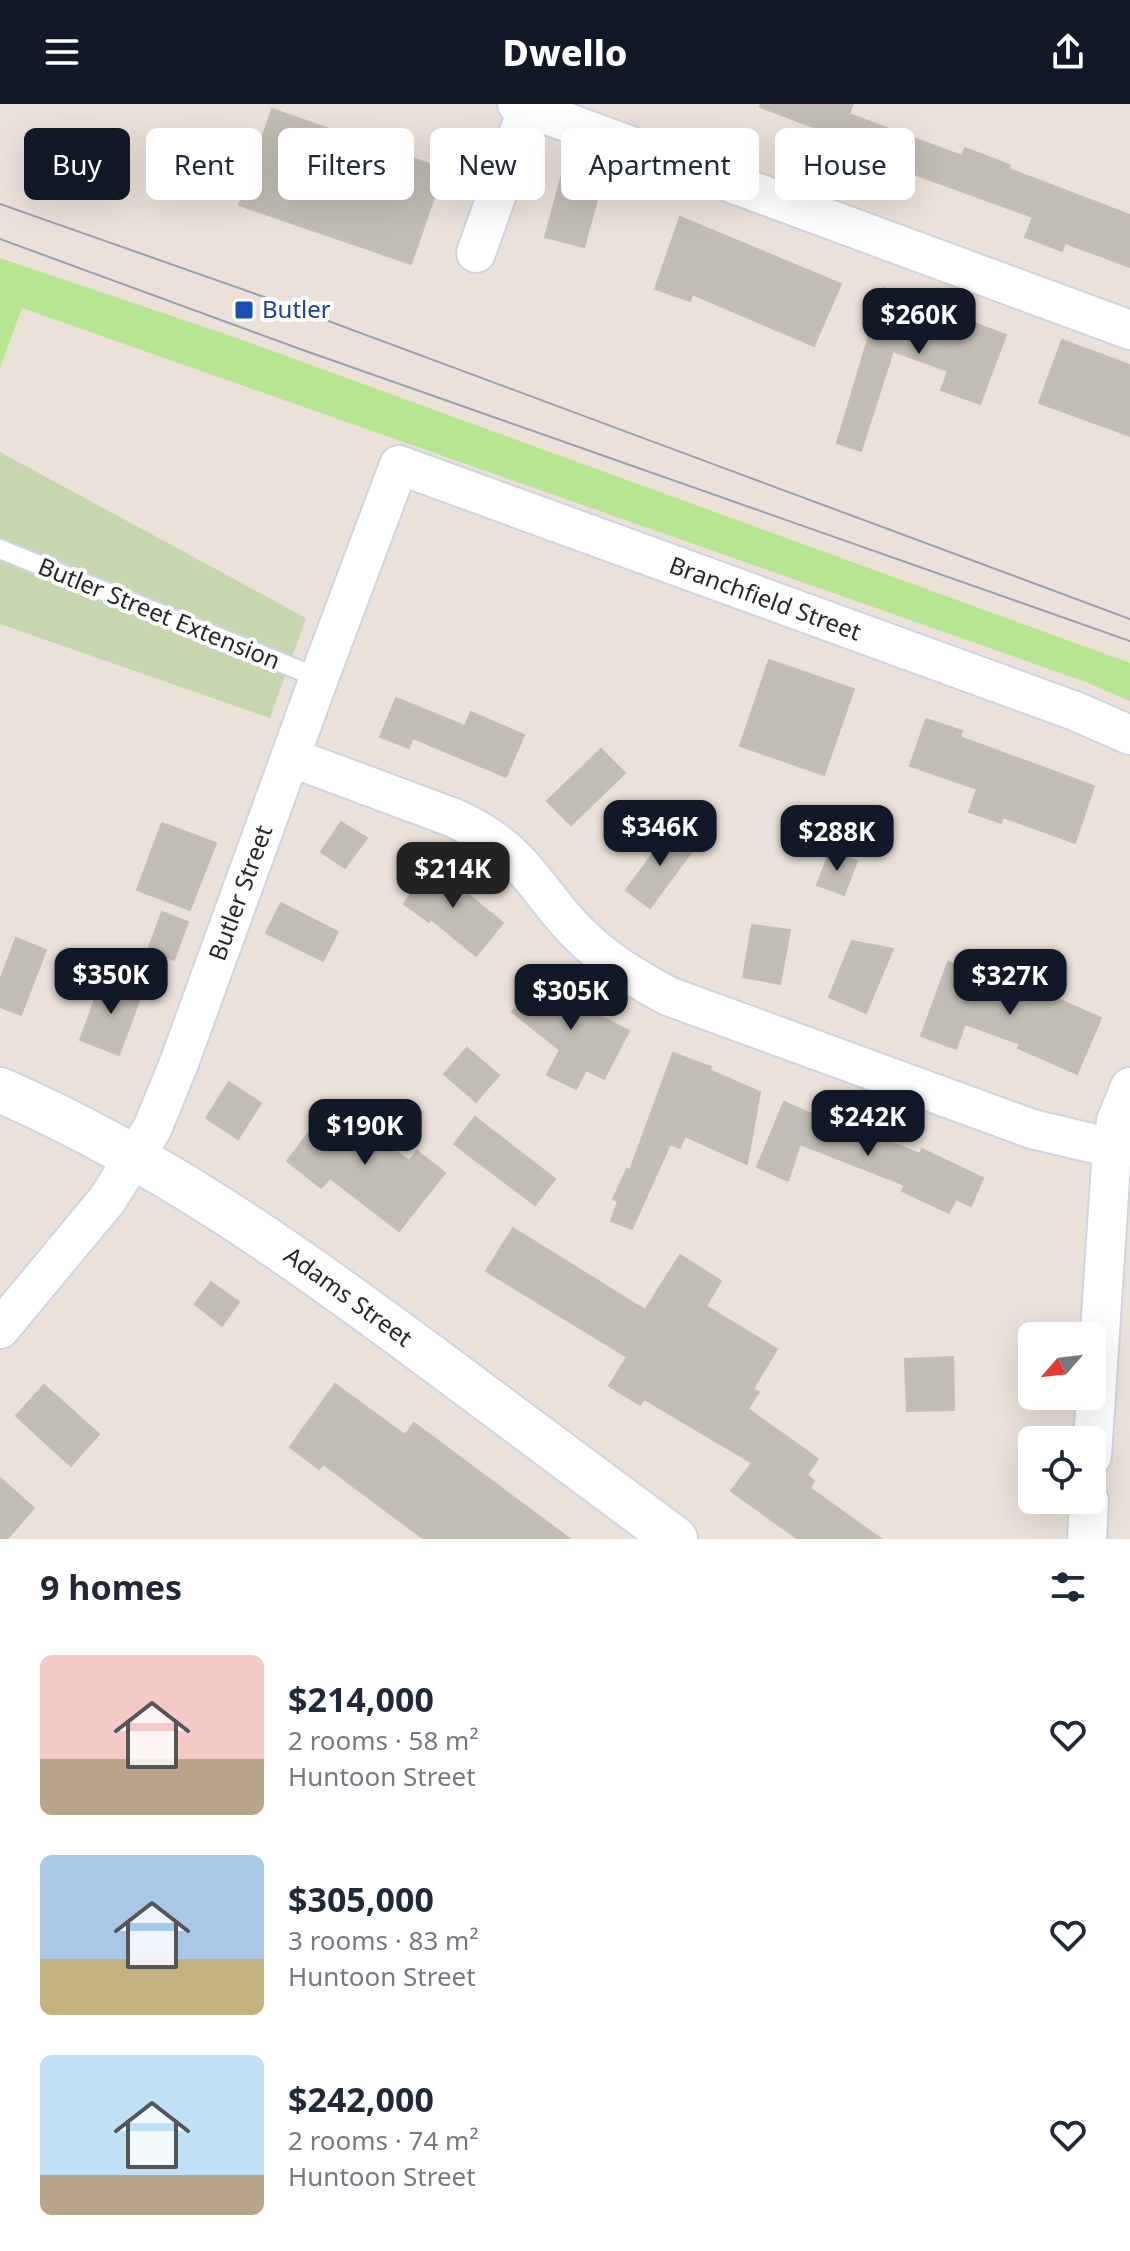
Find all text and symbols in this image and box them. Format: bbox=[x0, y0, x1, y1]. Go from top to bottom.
text: Dwello bbox=[503, 28, 627, 77]
icon: menu bbox=[40, 30, 84, 74]
icon: share bbox=[1046, 30, 1090, 74]
chip: Buy bbox=[24, 128, 130, 200]
chip: Rent bbox=[146, 128, 262, 200]
chip: Filters bbox=[278, 128, 414, 200]
chip: New bbox=[430, 128, 545, 200]
chip: Apartment bbox=[561, 128, 759, 200]
chip: House bbox=[775, 128, 915, 200]
pin: $260K bbox=[863, 288, 975, 356]
place label: Butler bbox=[262, 292, 331, 325]
text: $260K bbox=[881, 296, 957, 332]
marker: Butler bbox=[233, 299, 255, 321]
street label: Branchfield Street bbox=[665, 548, 866, 648]
street label: Butler Street Extension bbox=[34, 549, 286, 676]
pin: $346K bbox=[604, 800, 716, 868]
pin: $288K bbox=[781, 805, 893, 873]
text: $346K bbox=[622, 808, 698, 844]
text: $288K bbox=[799, 813, 875, 849]
street label: Butler Street bbox=[200, 820, 279, 965]
pin: $214K bbox=[397, 842, 509, 910]
text: $214K bbox=[415, 850, 491, 886]
pin: $350K bbox=[55, 948, 167, 1016]
pin: $327K bbox=[954, 949, 1066, 1017]
text: $350K bbox=[73, 956, 149, 992]
text: $327K bbox=[972, 957, 1048, 993]
pin: $305K bbox=[515, 964, 627, 1032]
text: $305K bbox=[533, 972, 609, 1008]
pin: $242K bbox=[812, 1090, 924, 1158]
text: $242K bbox=[830, 1098, 906, 1134]
pin: $190K bbox=[309, 1099, 421, 1167]
text: $190K bbox=[327, 1107, 403, 1143]
street label: Adams Street bbox=[278, 1238, 420, 1354]
north arrow bbox=[1018, 1322, 1106, 1410]
map controls bbox=[1018, 1322, 1106, 1514]
button: locate bbox=[1018, 1426, 1106, 1514]
text: 9 homes bbox=[40, 1564, 182, 1610]
icon: filters bbox=[1046, 1565, 1090, 1609]
text: $214,000 bbox=[288, 1676, 434, 1722]
icon: home bbox=[104, 1687, 200, 1783]
icon: heart bbox=[1046, 1713, 1090, 1757]
text: 2 rooms · 58 m² bbox=[288, 1722, 478, 1758]
text: Huntoon Street bbox=[288, 1758, 476, 1794]
text: $305,000 bbox=[288, 1876, 434, 1922]
icon: home bbox=[104, 1887, 200, 1983]
icon: heart bbox=[1046, 1913, 1090, 1957]
text: 3 rooms · 83 m² bbox=[288, 1922, 478, 1958]
text: Huntoon Street bbox=[288, 1958, 476, 1994]
text: $242,000 bbox=[288, 2076, 434, 2122]
icon: home bbox=[104, 2087, 200, 2183]
icon: heart bbox=[1046, 2113, 1090, 2157]
text: 2 rooms · 74 m² bbox=[288, 2122, 478, 2158]
text: Huntoon Street bbox=[288, 2158, 476, 2194]

